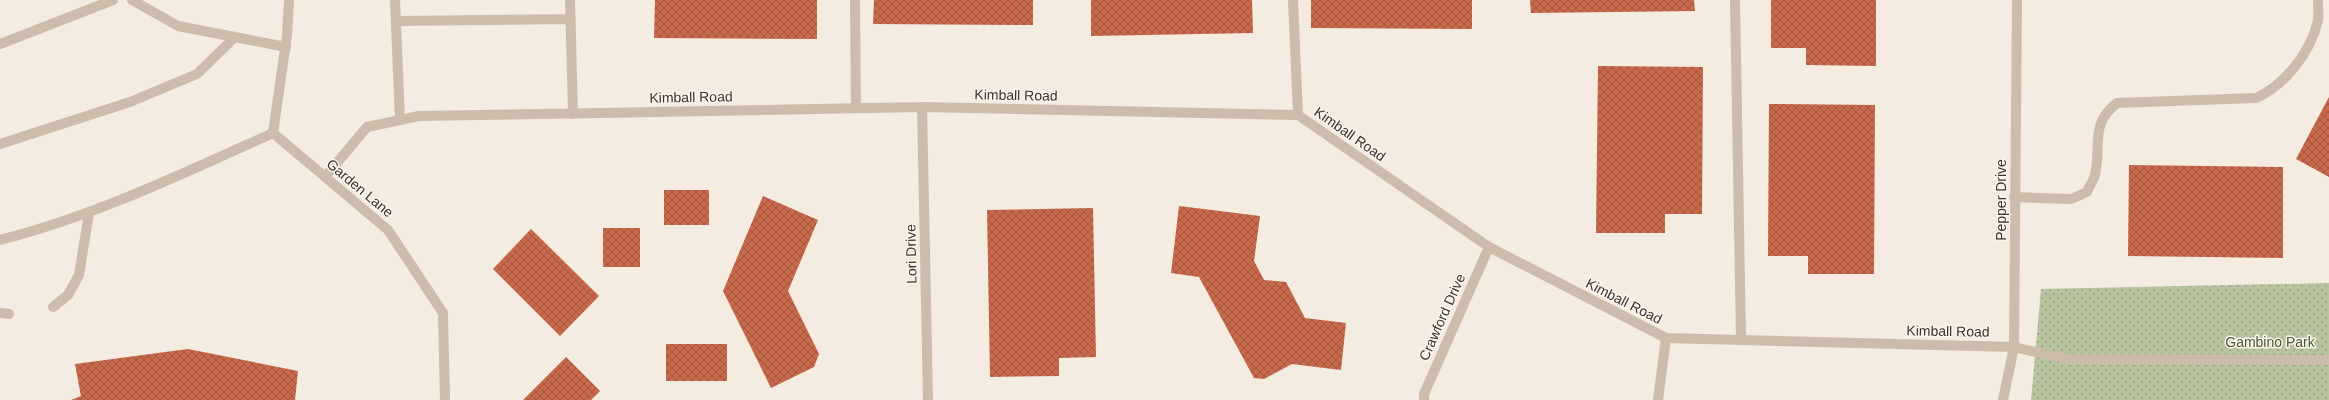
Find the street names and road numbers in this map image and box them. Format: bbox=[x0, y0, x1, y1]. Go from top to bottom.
street label: Kimball Road bbox=[974, 86, 1058, 104]
street label: Kimball Road bbox=[649, 88, 733, 106]
street label: Kimball Road bbox=[1311, 104, 1389, 164]
street label: Garden Lane bbox=[324, 156, 397, 221]
street label: Pepper Drive bbox=[1993, 159, 2009, 241]
street label: Lori Drive bbox=[902, 224, 920, 284]
street label: Crawford Drive bbox=[1416, 271, 1468, 363]
street label: Kimball Road bbox=[1583, 275, 1665, 327]
street label: Kimball Road bbox=[1906, 322, 1990, 340]

